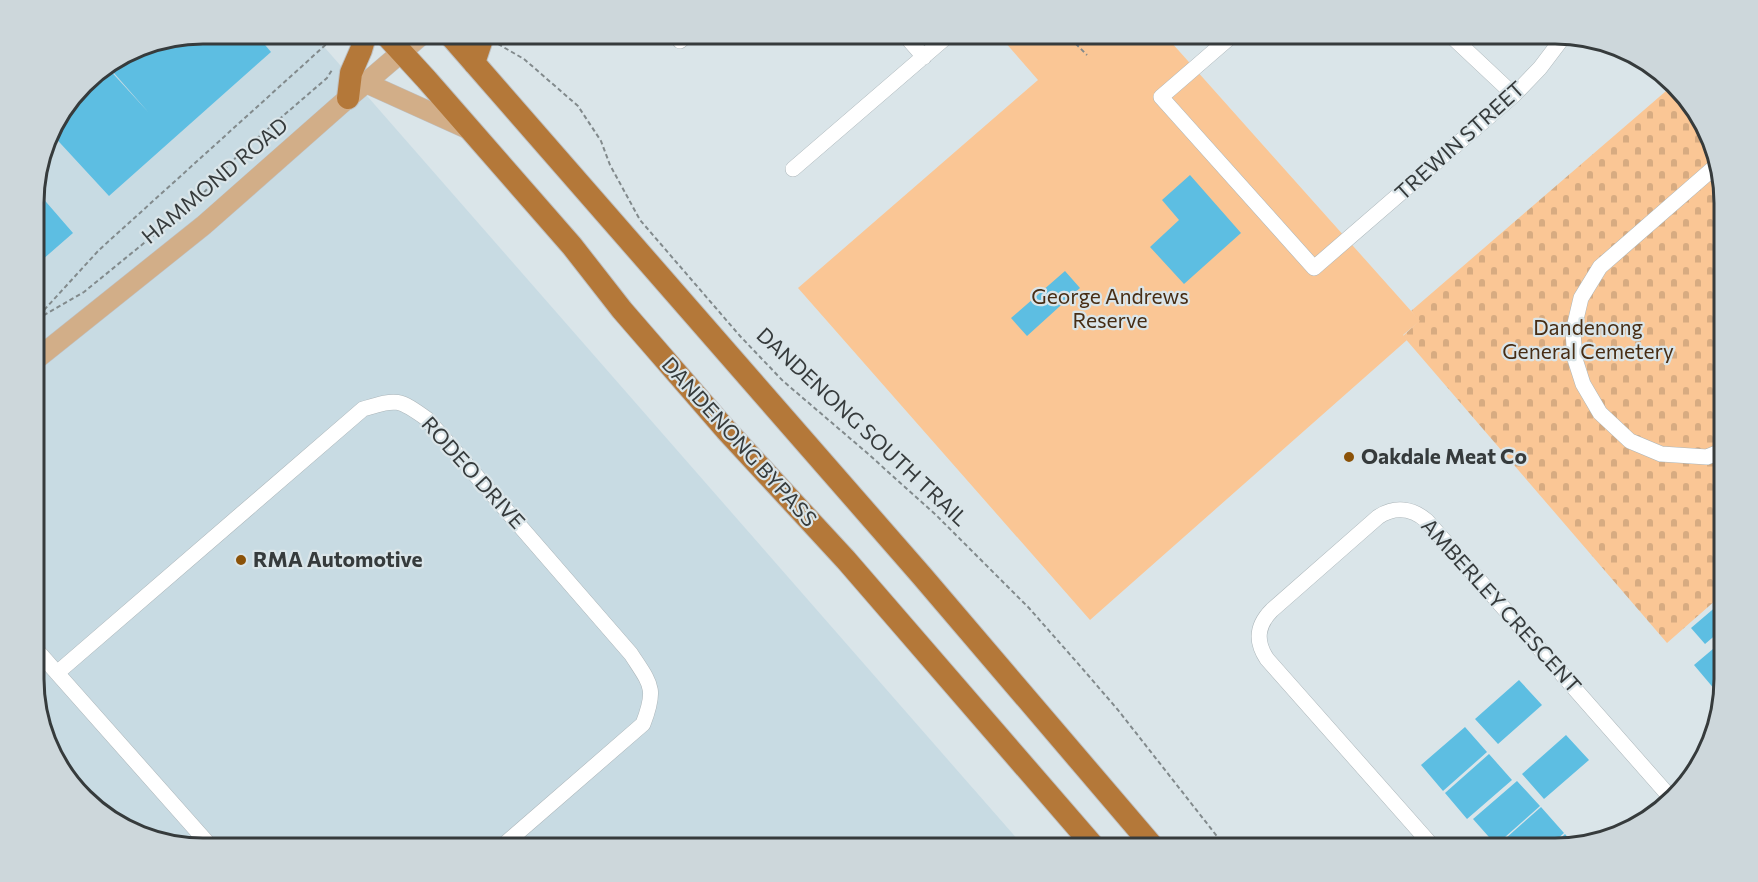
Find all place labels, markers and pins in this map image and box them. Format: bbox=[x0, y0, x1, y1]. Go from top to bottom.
place label: Oakdale Meat Co bbox=[1361, 443, 1527, 468]
marker: Oakdale Meat Co bbox=[1342, 450, 1356, 464]
place label: RMA Automotive bbox=[253, 546, 423, 571]
marker: RMA Automotive bbox=[234, 553, 248, 567]

